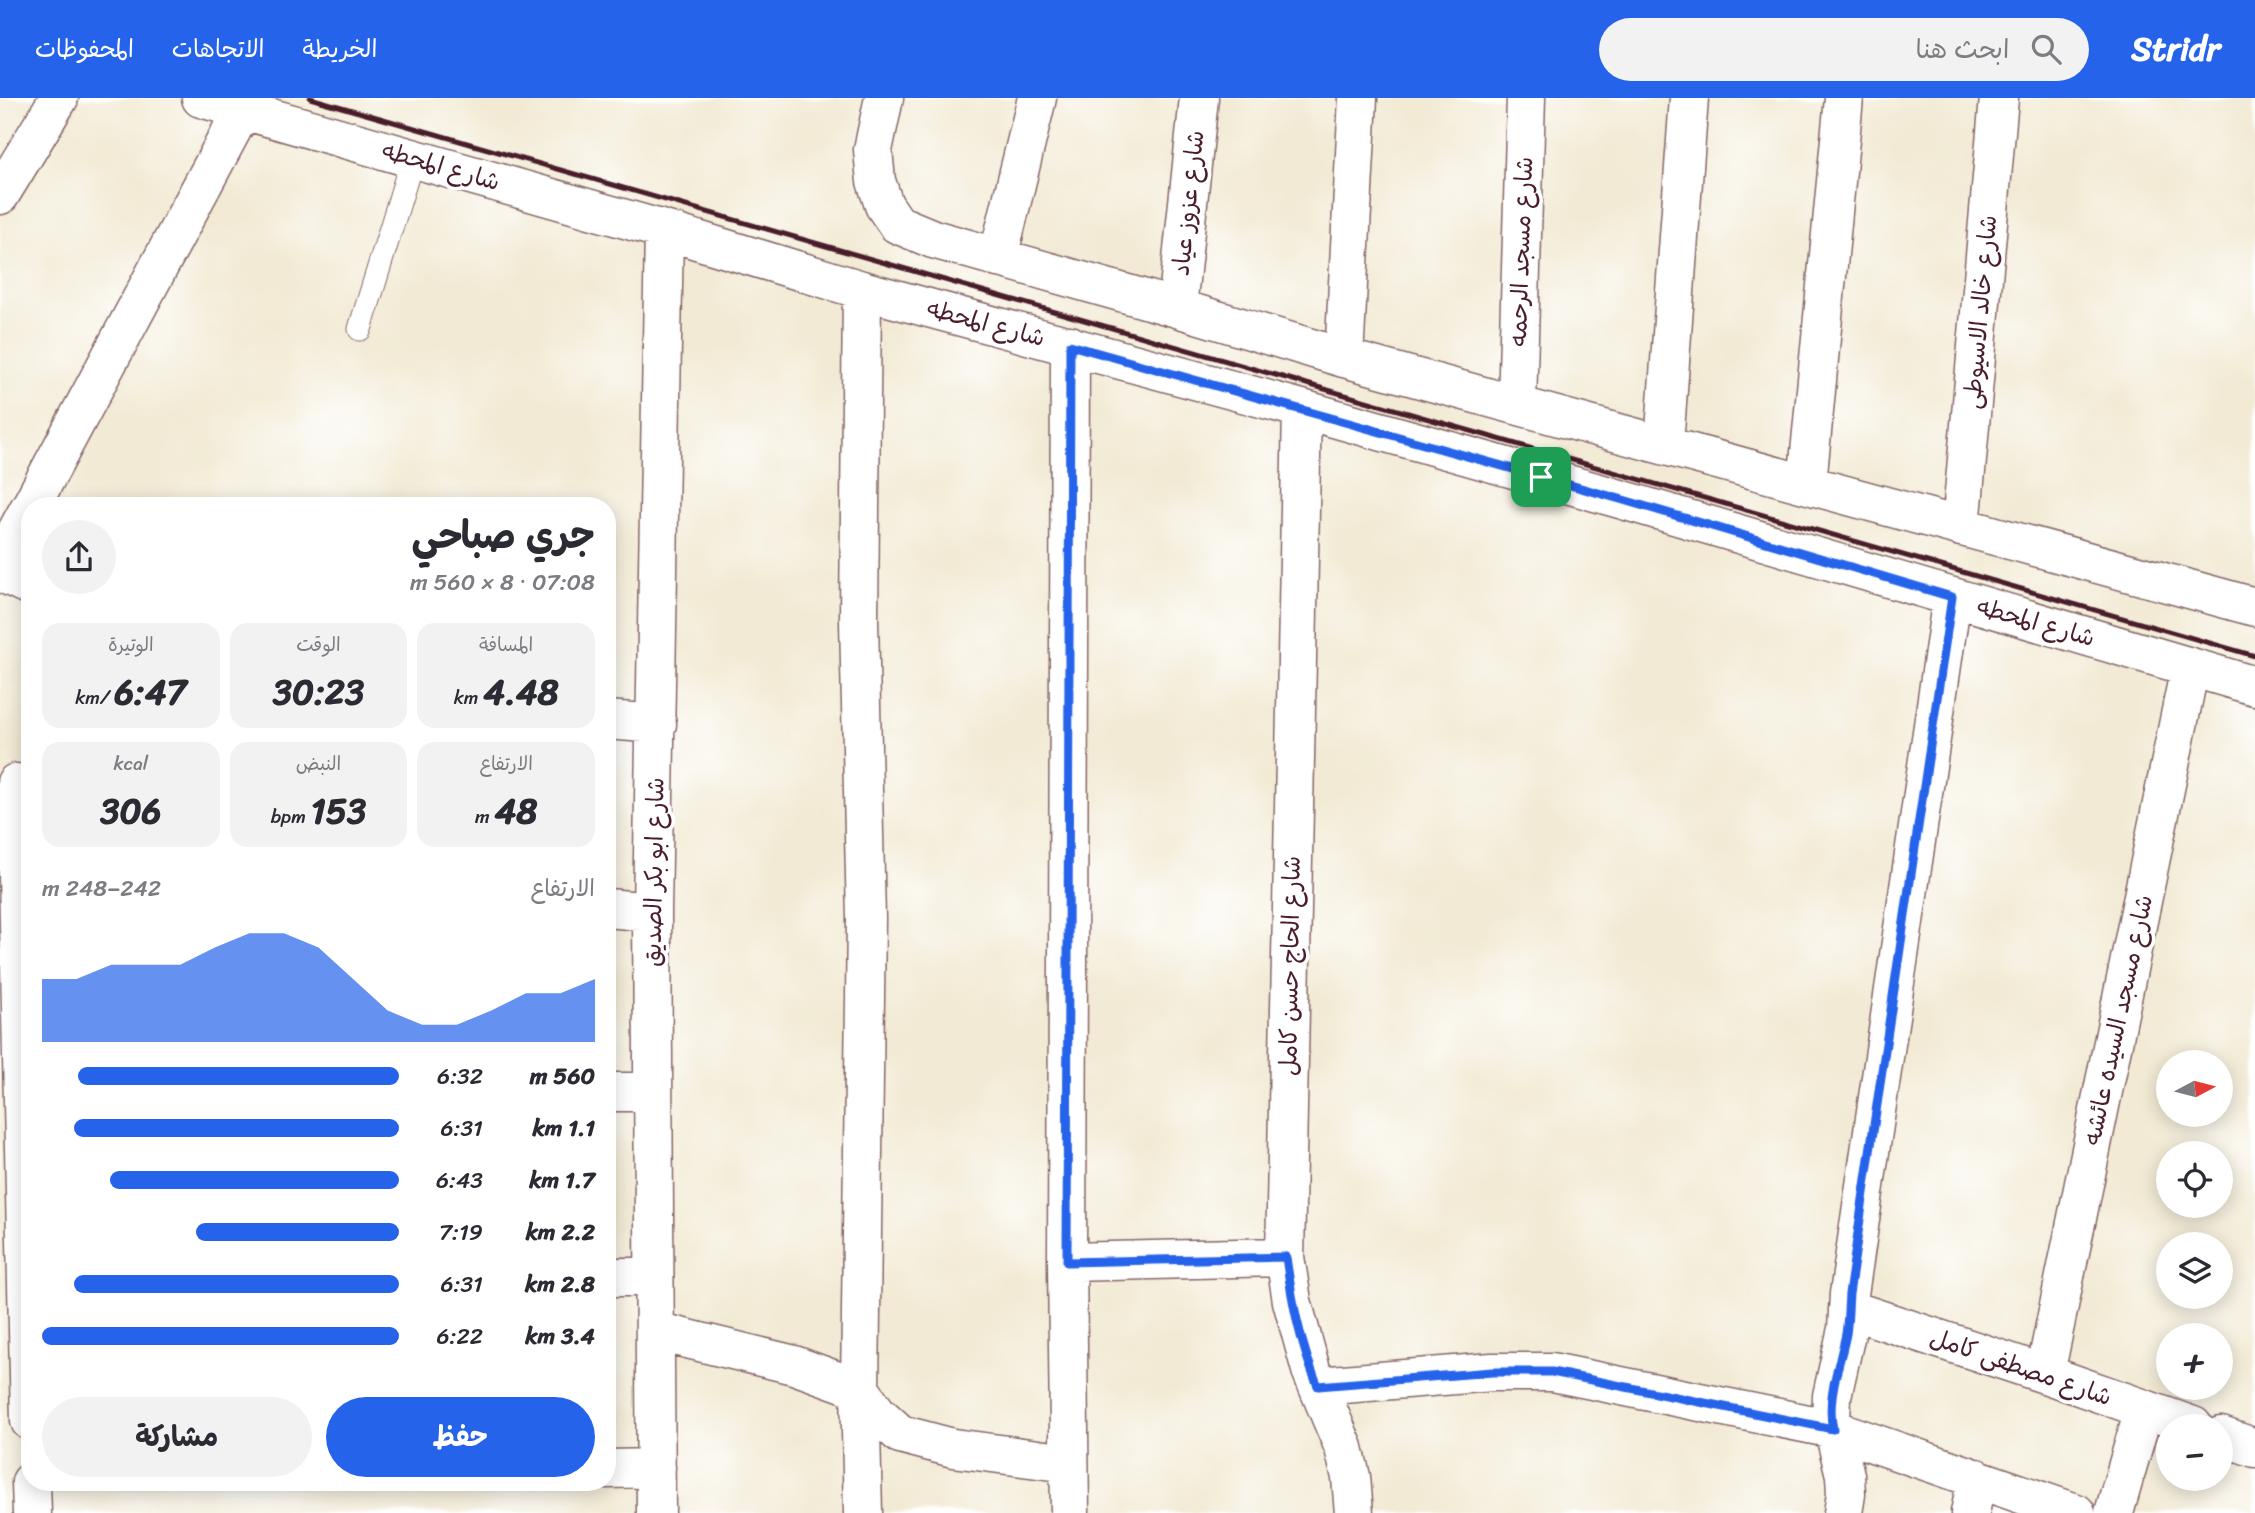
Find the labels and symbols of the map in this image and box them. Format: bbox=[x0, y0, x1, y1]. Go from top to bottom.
street label: شارع عزوز عياد bbox=[1159, 128, 1217, 278]
street label: شارع المحطه bbox=[377, 129, 505, 203]
street label: شارع مسجد الرحمه bbox=[1497, 156, 1545, 348]
street label: شارع خالد الاسيوطى bbox=[1951, 213, 2009, 411]
street label: شارع المحطه bbox=[922, 287, 1050, 359]
pin bbox=[1511, 447, 1571, 507]
street label: شارع المحطه bbox=[1972, 585, 2100, 659]
street label: شارع ابو بكر الصديق bbox=[631, 777, 677, 967]
street label: شارع الحاج حسن كامل bbox=[1267, 855, 1313, 1077]
street label: شارع مسجد السيده عائشه bbox=[2071, 891, 2165, 1149]
north arrow bbox=[2156, 1050, 2233, 1127]
street label: شارع مصطفى كامل bbox=[1924, 1316, 2118, 1418]

